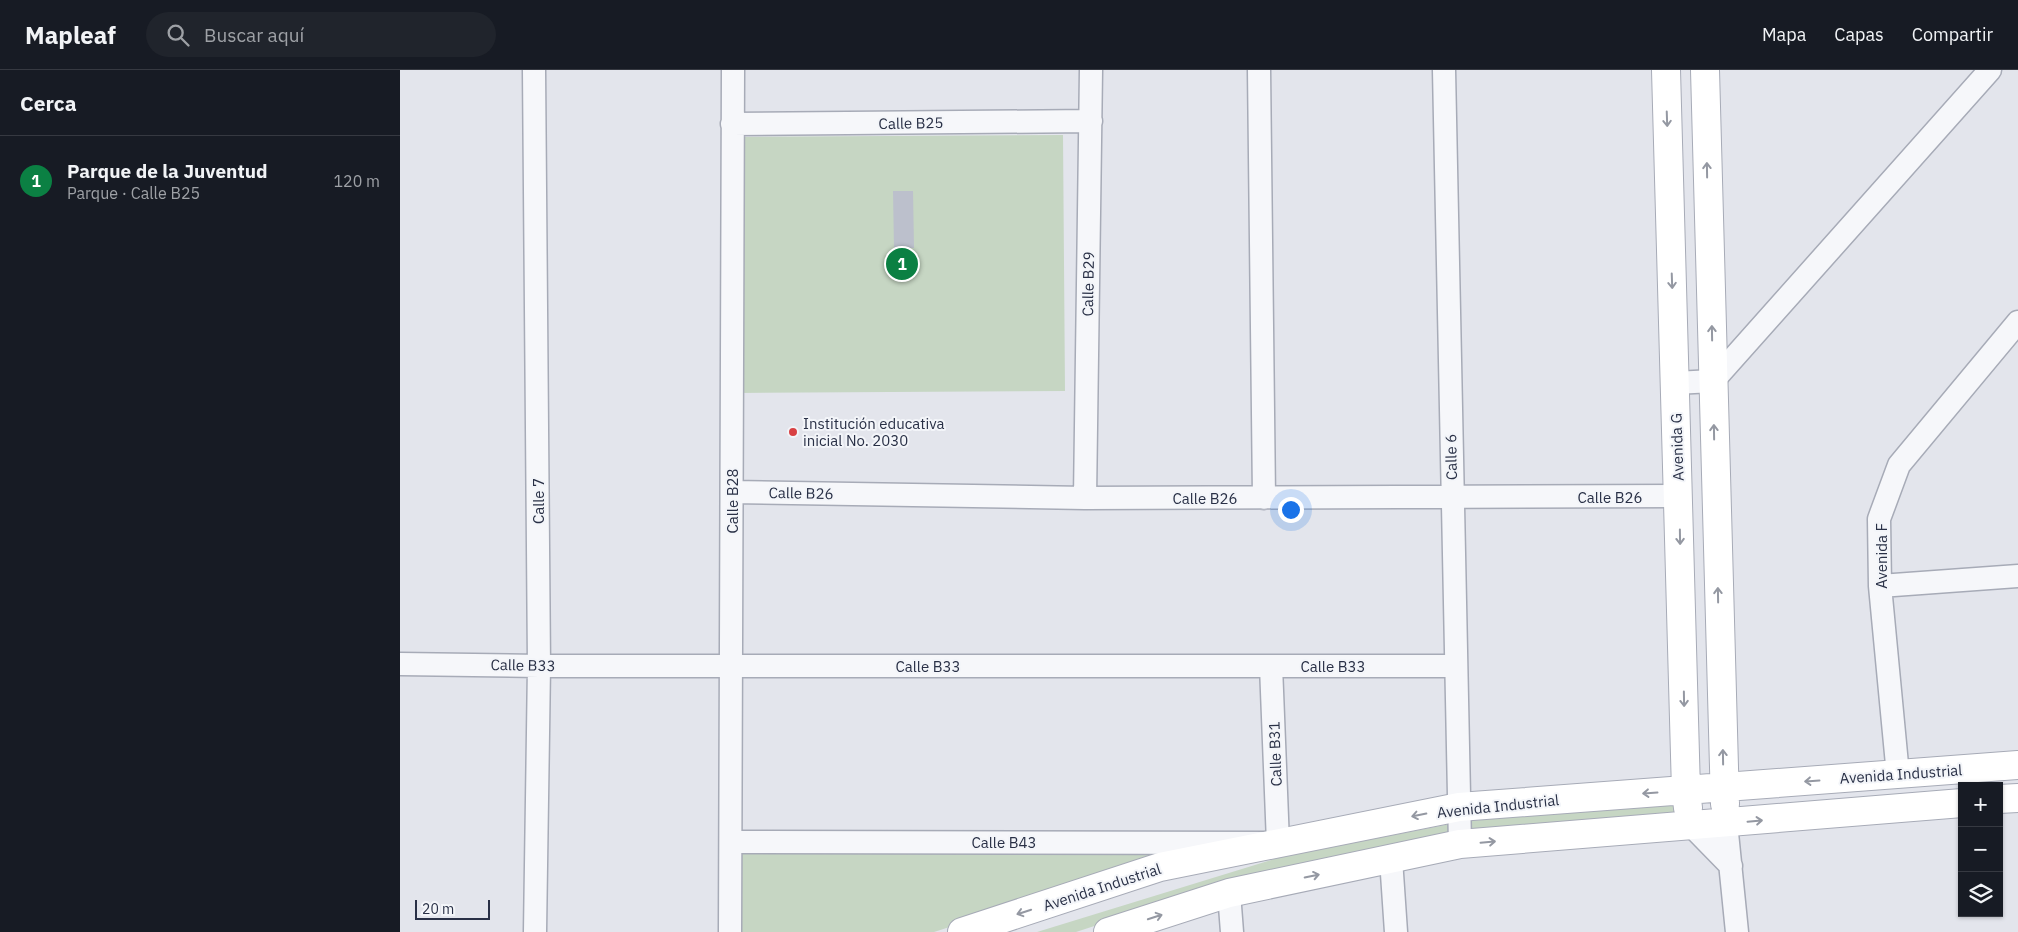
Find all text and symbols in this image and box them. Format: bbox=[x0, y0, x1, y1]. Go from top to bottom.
search box bbox=[146, 12, 496, 57]
text: Mapleaf bbox=[25, 19, 116, 51]
icon: search bbox=[164, 21, 192, 49]
text: Buscar aquí bbox=[204, 23, 304, 47]
text: Mapa bbox=[1762, 23, 1806, 46]
text: Capas bbox=[1834, 23, 1884, 46]
text: Compartir bbox=[1912, 23, 1993, 46]
text: Cerca bbox=[20, 89, 77, 117]
one-way arrow bbox=[1663, 110, 1672, 126]
street label: Calle B25 bbox=[878, 113, 944, 133]
text: Parque de la Juventud bbox=[67, 159, 268, 183]
one-way arrow bbox=[1703, 163, 1712, 179]
text: 1 bbox=[31, 171, 41, 191]
text: 120 m bbox=[333, 171, 380, 191]
text: Parque · Calle B25 bbox=[67, 183, 200, 203]
pin: 1 bbox=[886, 245, 918, 283]
street label: Calle B29 bbox=[1078, 251, 1098, 317]
one-way arrow bbox=[1668, 273, 1677, 289]
one-way arrow bbox=[1707, 325, 1716, 341]
street label: Avenida G bbox=[1666, 413, 1688, 481]
place label: Institución educativa inicial No. 2030 bbox=[803, 414, 945, 450]
one-way arrow bbox=[1709, 424, 1719, 440]
marker: Institución educativa inicial No. 2030 bbox=[787, 426, 799, 438]
street label: Calle 6 bbox=[1441, 434, 1461, 480]
street label: Calle B28 bbox=[723, 469, 742, 533]
street label: Calle 7 bbox=[529, 478, 548, 524]
street label: Calle B26 bbox=[768, 483, 834, 503]
street label: Calle B26 bbox=[1578, 488, 1642, 507]
street label: Calle B26 bbox=[1173, 489, 1237, 508]
your location bbox=[1278, 497, 1304, 523]
street label: Avenida F bbox=[1872, 523, 1891, 589]
one-way arrow bbox=[1675, 528, 1685, 545]
one-way arrow bbox=[1714, 587, 1723, 603]
street label: Calle B33 bbox=[490, 655, 556, 675]
street label: Calle B33 bbox=[896, 657, 960, 676]
street label: Calle B33 bbox=[1301, 657, 1365, 676]
one-way arrow bbox=[1679, 691, 1688, 707]
street label: Calle B31 bbox=[1264, 721, 1286, 787]
one-way arrow bbox=[1718, 749, 1727, 765]
street label: Avenida Industrial bbox=[1839, 760, 1963, 788]
one-way arrow bbox=[1805, 776, 1821, 785]
map controls bbox=[1958, 782, 2003, 917]
button: + bbox=[1958, 782, 2003, 827]
one-way arrow bbox=[1643, 789, 1659, 798]
street label: Avenida Industrial bbox=[1436, 790, 1560, 822]
one-way arrow bbox=[1412, 810, 1428, 820]
one-way arrow bbox=[1747, 816, 1763, 825]
button: − bbox=[1958, 827, 2003, 872]
street label: Calle B43 bbox=[972, 833, 1036, 852]
one-way arrow bbox=[1480, 837, 1496, 847]
street label: Avenida Industrial bbox=[1041, 859, 1163, 915]
one-way arrow bbox=[1303, 871, 1319, 880]
button: layers bbox=[1958, 872, 2003, 917]
scale bar bbox=[415, 897, 490, 920]
text: 20 m bbox=[422, 900, 454, 918]
one-way arrow bbox=[1016, 907, 1032, 917]
one-way arrow bbox=[1146, 912, 1162, 921]

